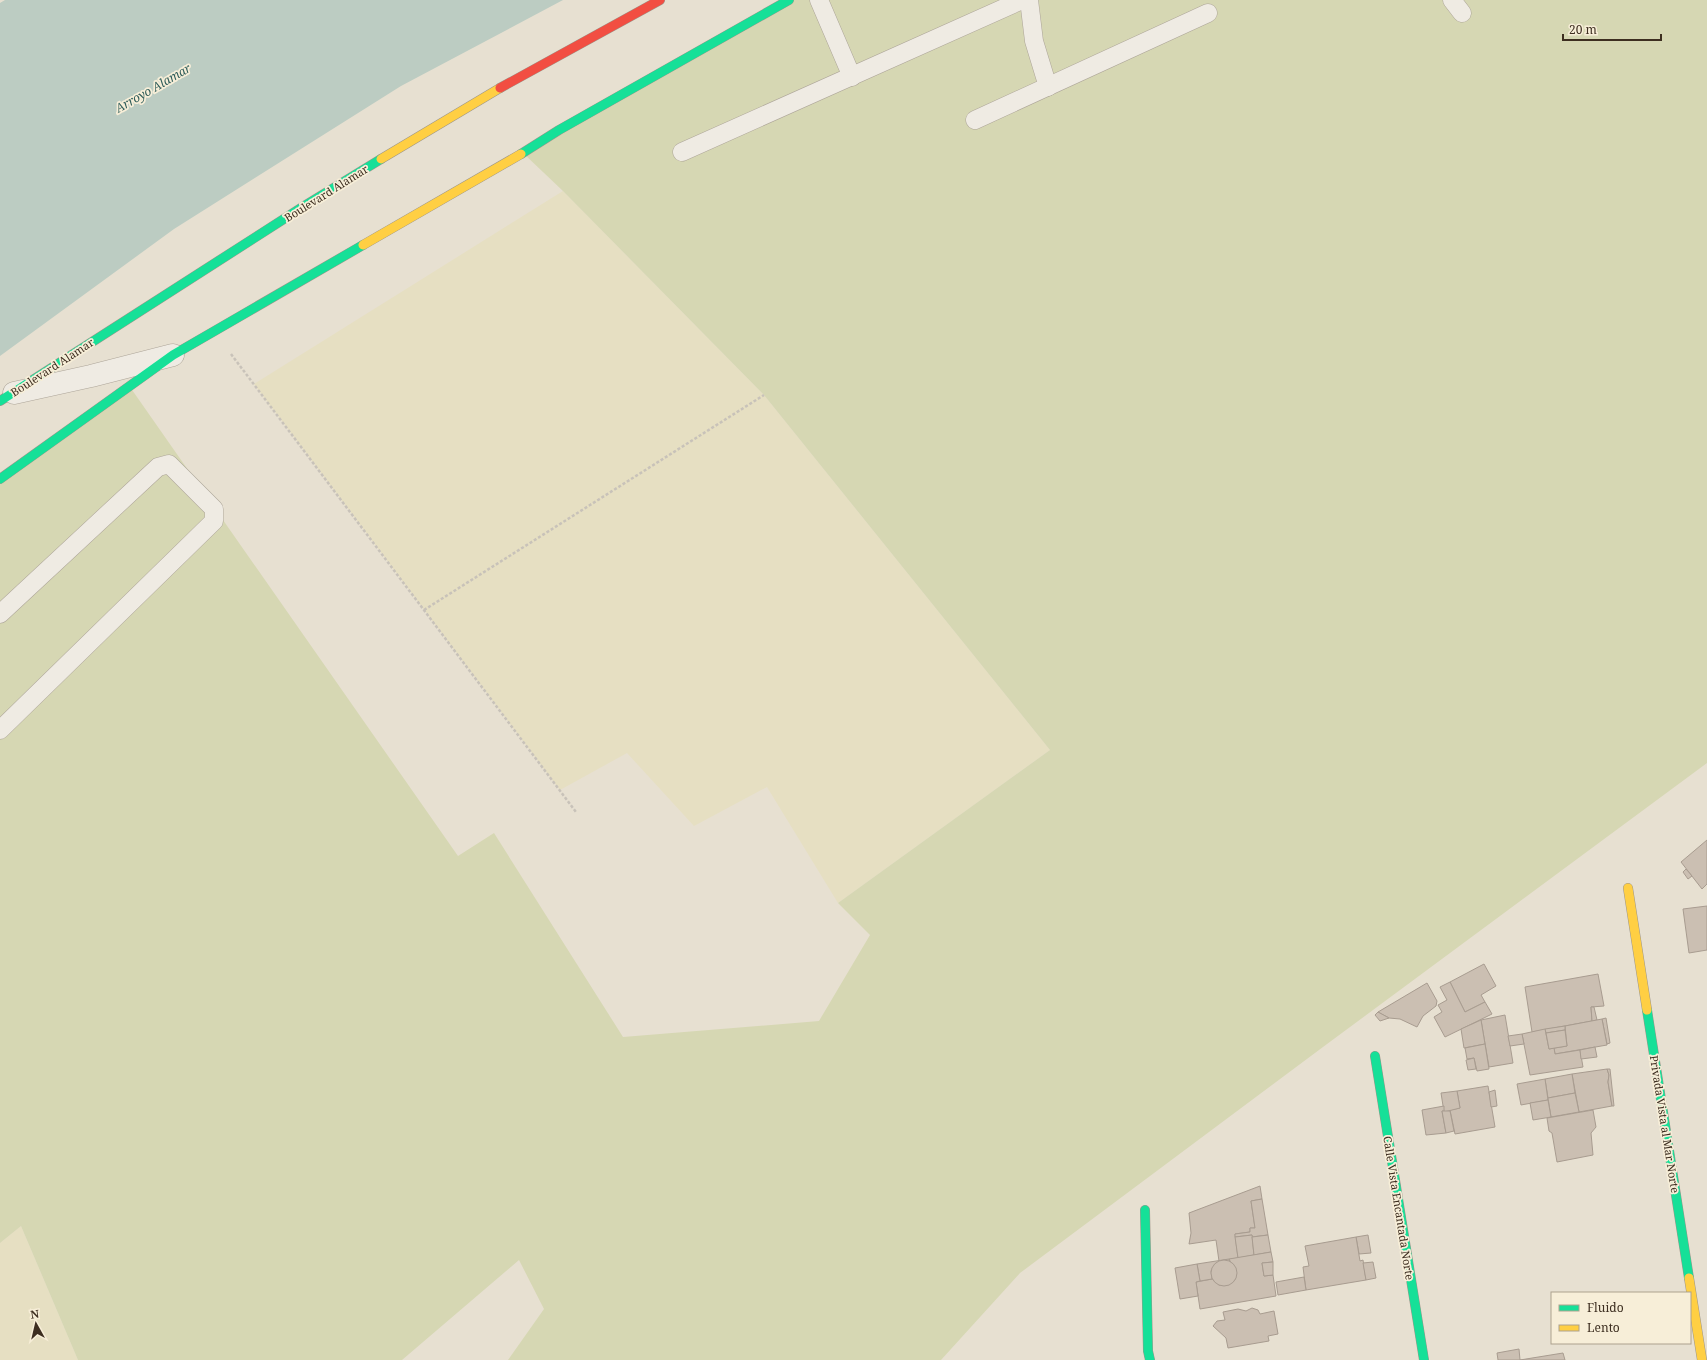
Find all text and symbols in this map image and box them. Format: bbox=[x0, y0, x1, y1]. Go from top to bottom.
scale bar bbox=[1563, 16, 1661, 42]
text: 20 m bbox=[1569, 21, 1597, 38]
water label: Arroyo Alamar bbox=[111, 59, 194, 117]
street label: Boulevard Alamar bbox=[281, 161, 372, 225]
street label: Boulevard Alamar bbox=[8, 334, 97, 400]
street label: Privada Vista al Mar Norte bbox=[1647, 1054, 1683, 1194]
street label: Calle Vista Encantada Norte bbox=[1380, 1135, 1418, 1281]
legend bbox=[1551, 1292, 1691, 1344]
text: Fluido bbox=[1587, 1299, 1624, 1316]
north arrow bbox=[16, 1304, 56, 1344]
text: N bbox=[29, 1306, 40, 1322]
text: Lento bbox=[1587, 1319, 1620, 1336]

